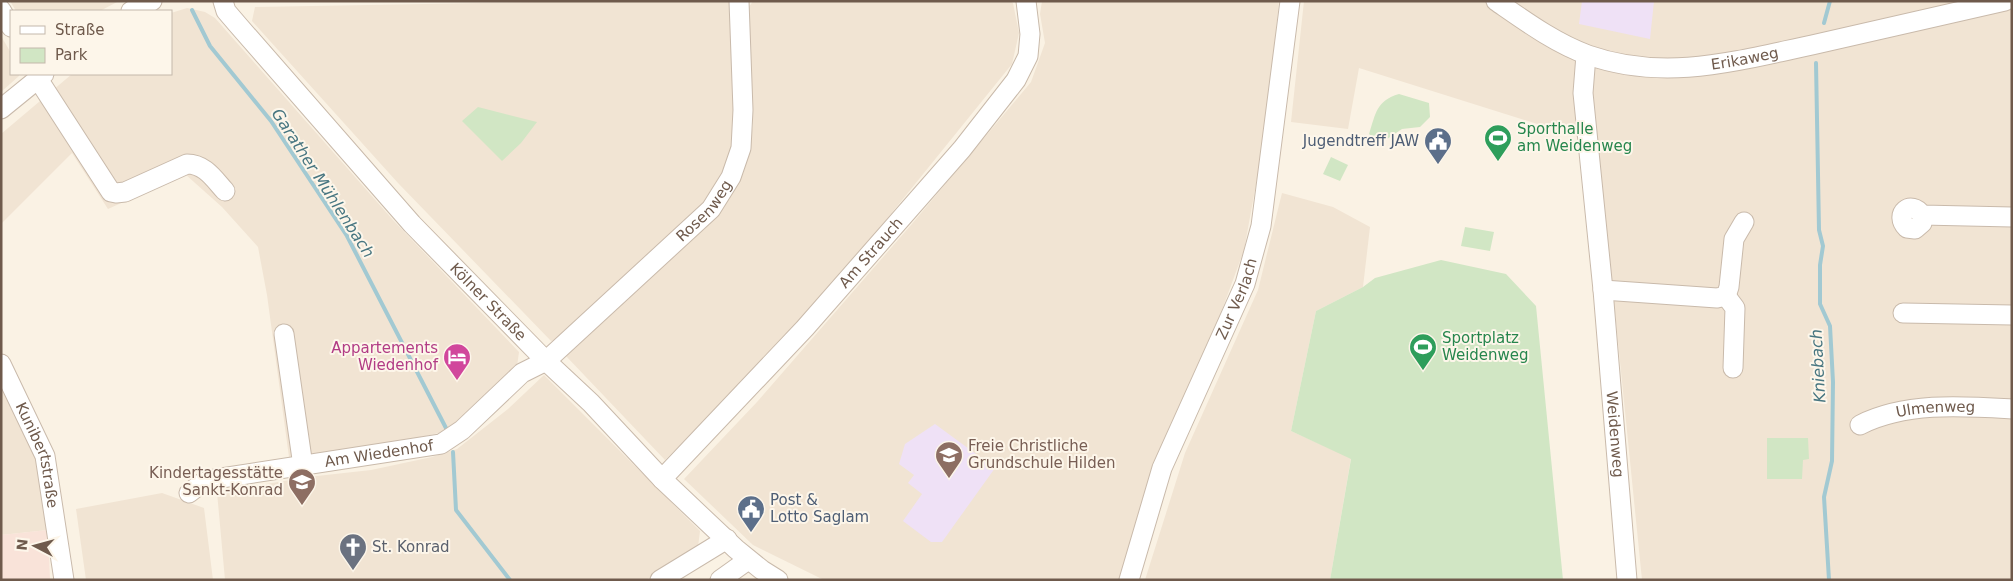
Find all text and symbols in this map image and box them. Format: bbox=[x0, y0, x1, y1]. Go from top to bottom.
legend bbox=[10, 10, 172, 75]
text: Straße bbox=[55, 21, 104, 39]
street label: Erikaweg bbox=[1710, 44, 1780, 74]
text: Park bbox=[55, 46, 88, 64]
water label: Garather Mühlenbach bbox=[268, 105, 378, 261]
place label: Sporthalle am Weidenweg bbox=[1517, 120, 1632, 155]
sports icon: Sporthalle am Weidenweg bbox=[1483, 123, 1513, 162]
public building icon: Jugendtreff JAW bbox=[1423, 126, 1453, 165]
place label: Jugendtreff JAW bbox=[1302, 132, 1419, 150]
street label: Rosenweg bbox=[672, 177, 736, 246]
street label: Am Strauch bbox=[835, 214, 907, 292]
street label: Zur Verlach bbox=[1212, 256, 1261, 342]
street label: Kölner Straße bbox=[446, 259, 530, 344]
place label: Sportplatz Weidenweg bbox=[1442, 329, 1529, 364]
water label: Kniebach bbox=[1807, 329, 1829, 403]
sports icon: Sportplatz Weidenweg bbox=[1408, 332, 1438, 371]
place label: Appartements Wiedenhof bbox=[331, 339, 439, 374]
hotel icon: Appartements Wiedenhof bbox=[442, 342, 472, 381]
street label: Weidenweg bbox=[1602, 390, 1627, 478]
street label: Ulmenweg bbox=[1894, 398, 1975, 421]
street label: Kunibertstraße bbox=[12, 399, 62, 509]
street label: Am Wiedenhof bbox=[323, 436, 435, 471]
place label: Freie Christliche Grundschule Hilden bbox=[968, 437, 1115, 472]
school or university icon: Freie Christliche Grundschule Hilden bbox=[934, 440, 964, 479]
place label: Kindertagesstätte Sankt-Konrad bbox=[149, 464, 283, 499]
school or university icon: Kindertagesstätte Sankt-Konrad bbox=[287, 467, 317, 506]
place label: Post & Lotto Saglam bbox=[770, 491, 869, 526]
public building icon: Post & Lotto Saglam bbox=[736, 494, 766, 533]
north arrow bbox=[10, 521, 60, 571]
church icon: St. Konrad bbox=[338, 532, 368, 571]
text: N bbox=[14, 538, 31, 551]
place label: St. Konrad bbox=[372, 538, 450, 556]

